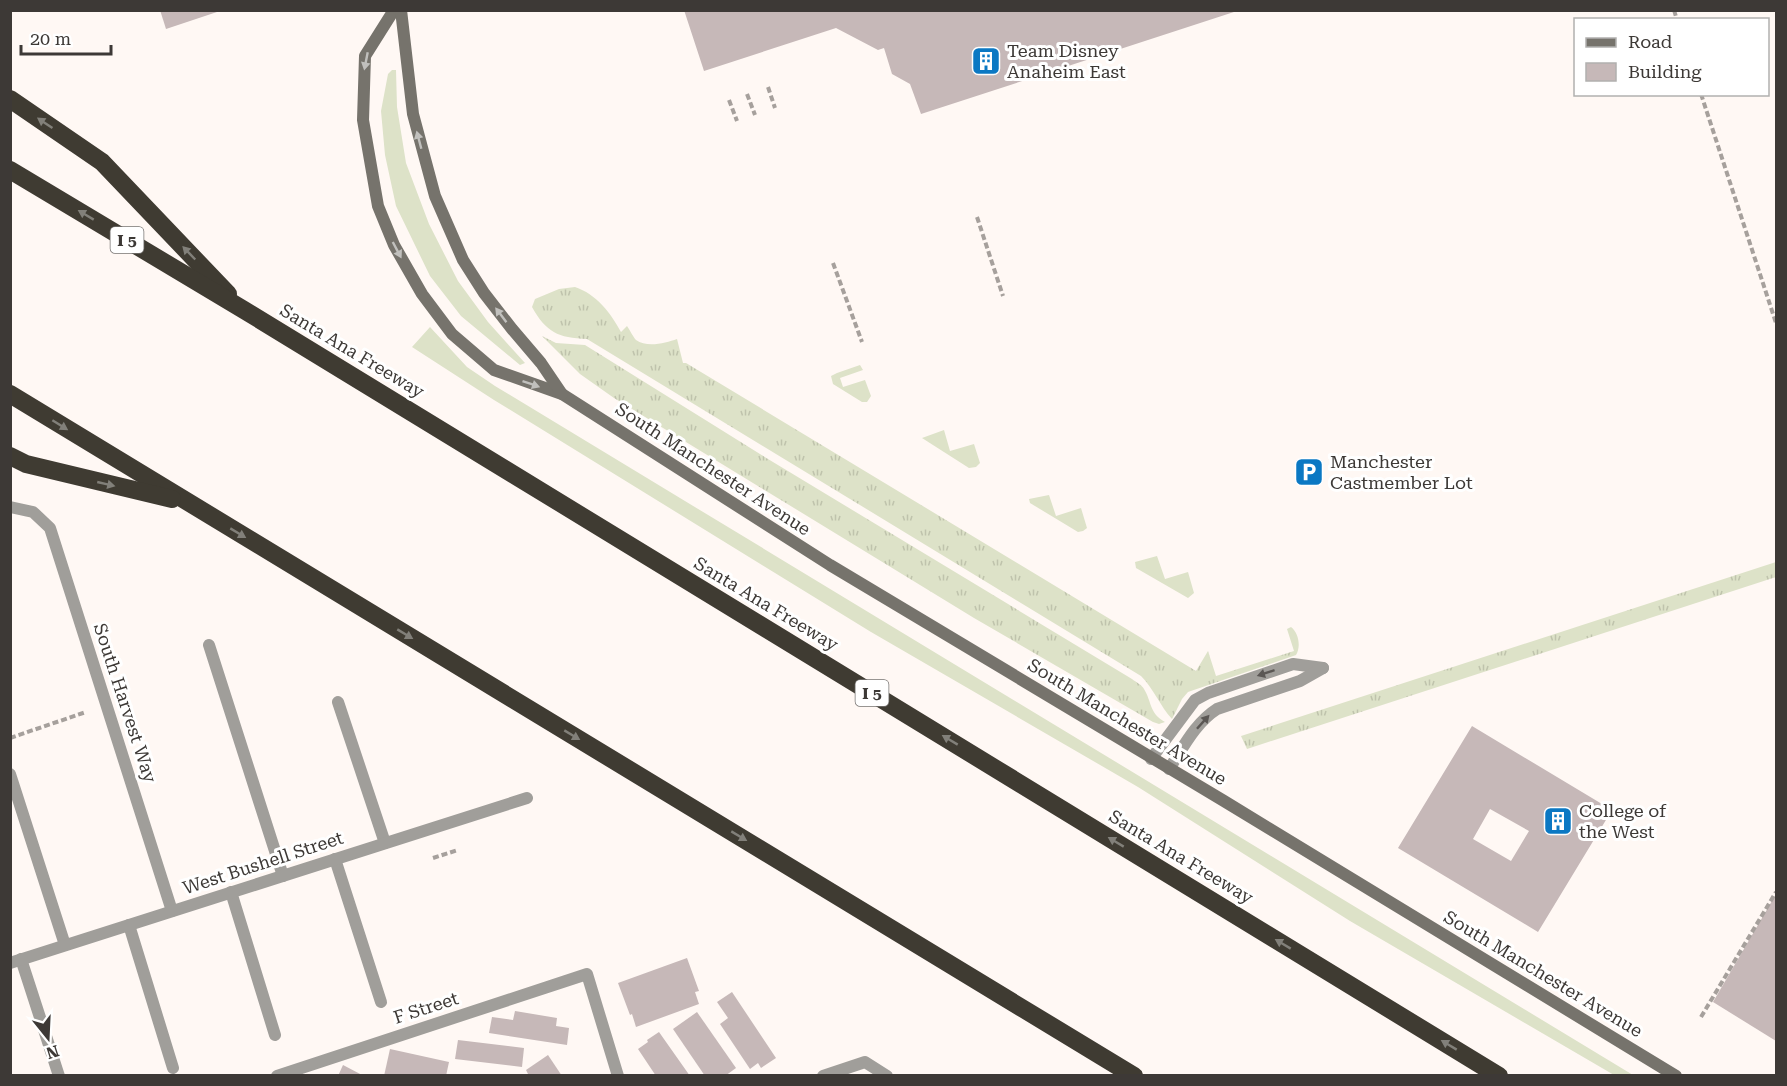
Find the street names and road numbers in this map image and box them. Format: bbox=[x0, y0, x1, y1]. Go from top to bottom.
road number: I 5 bbox=[110, 227, 144, 253]
street label: Santa Ana Freeway bbox=[276, 299, 428, 402]
street label: South Manchester Avenue bbox=[612, 398, 815, 540]
street label: Santa Ana Freeway bbox=[690, 552, 842, 655]
street label: South Harvest Way bbox=[90, 621, 161, 785]
street label: South Manchester Avenue bbox=[1024, 654, 1230, 789]
road number: I 5 bbox=[856, 680, 888, 706]
street label: Santa Ana Freeway bbox=[1105, 805, 1257, 908]
street label: West Bushell Street bbox=[180, 827, 346, 898]
street label: South Manchester Avenue bbox=[1440, 906, 1646, 1041]
street label: F Street bbox=[391, 987, 461, 1028]

